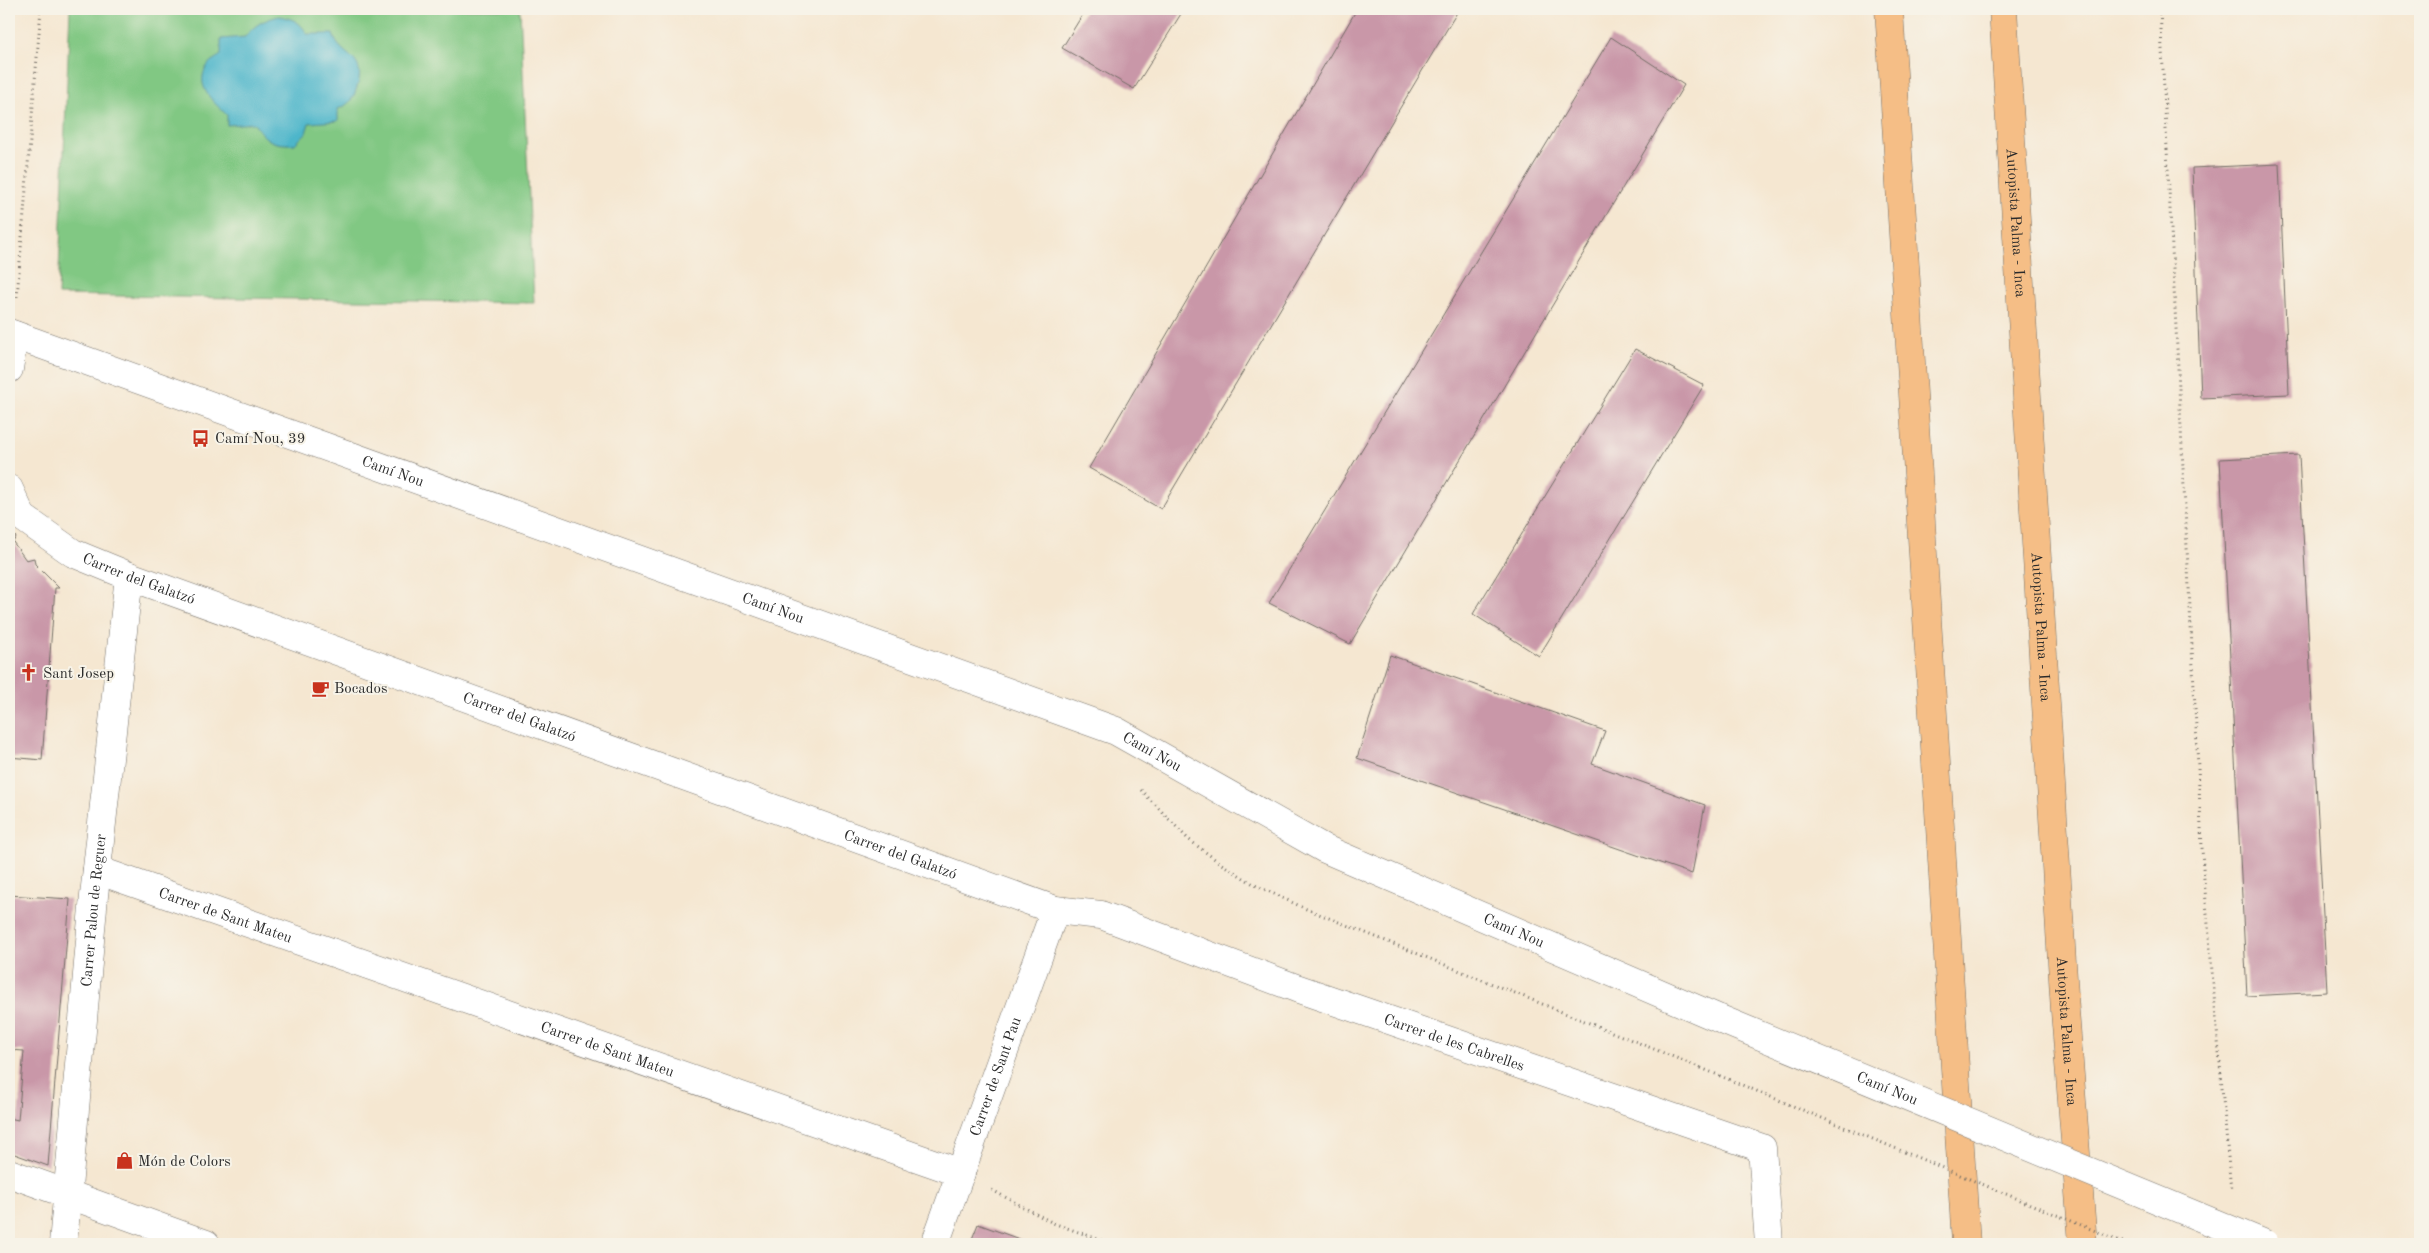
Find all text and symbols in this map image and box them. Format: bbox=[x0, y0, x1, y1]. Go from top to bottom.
street label: Autopista Palma - Inca bbox=[2003, 147, 2027, 298]
bus stop icon: Camí Nou, 39 bbox=[191, 428, 211, 448]
place label: Camí Nou, 39 bbox=[215, 432, 305, 447]
street label: Camí Nou bbox=[359, 454, 425, 490]
street label: Carrer del Galatzó bbox=[80, 552, 197, 608]
street label: Autopista Palma - Inca bbox=[2028, 552, 2052, 703]
street label: Camí Nou bbox=[740, 591, 806, 627]
church icon: Sant Josep bbox=[19, 663, 39, 683]
place label: Sant Josep bbox=[43, 667, 114, 682]
cafe icon: Bocados bbox=[310, 678, 330, 698]
place label: Bocados bbox=[334, 682, 388, 697]
street label: Carrer del Galatzó bbox=[460, 691, 578, 746]
street label: Camí Nou bbox=[1120, 730, 1183, 775]
street label: Carrer del Galatzó bbox=[841, 828, 959, 883]
street label: Carrer Palou de Reguer bbox=[80, 833, 110, 988]
street label: Carrer de Sant Mateu bbox=[156, 886, 294, 947]
street label: Camí Nou bbox=[1481, 912, 1546, 951]
street label: Autopista Palma - Inca bbox=[2053, 956, 2078, 1107]
street label: Carrer de les Cabrelles bbox=[1382, 1013, 1526, 1075]
street label: Carrer de Sant Pau bbox=[968, 1015, 1025, 1138]
street label: Carrer de Sant Mateu bbox=[538, 1020, 676, 1081]
street label: Camí Nou bbox=[1854, 1070, 1919, 1109]
shop icon: Món de Colors bbox=[114, 1151, 134, 1171]
place label: Món de Colors bbox=[138, 1155, 231, 1170]

